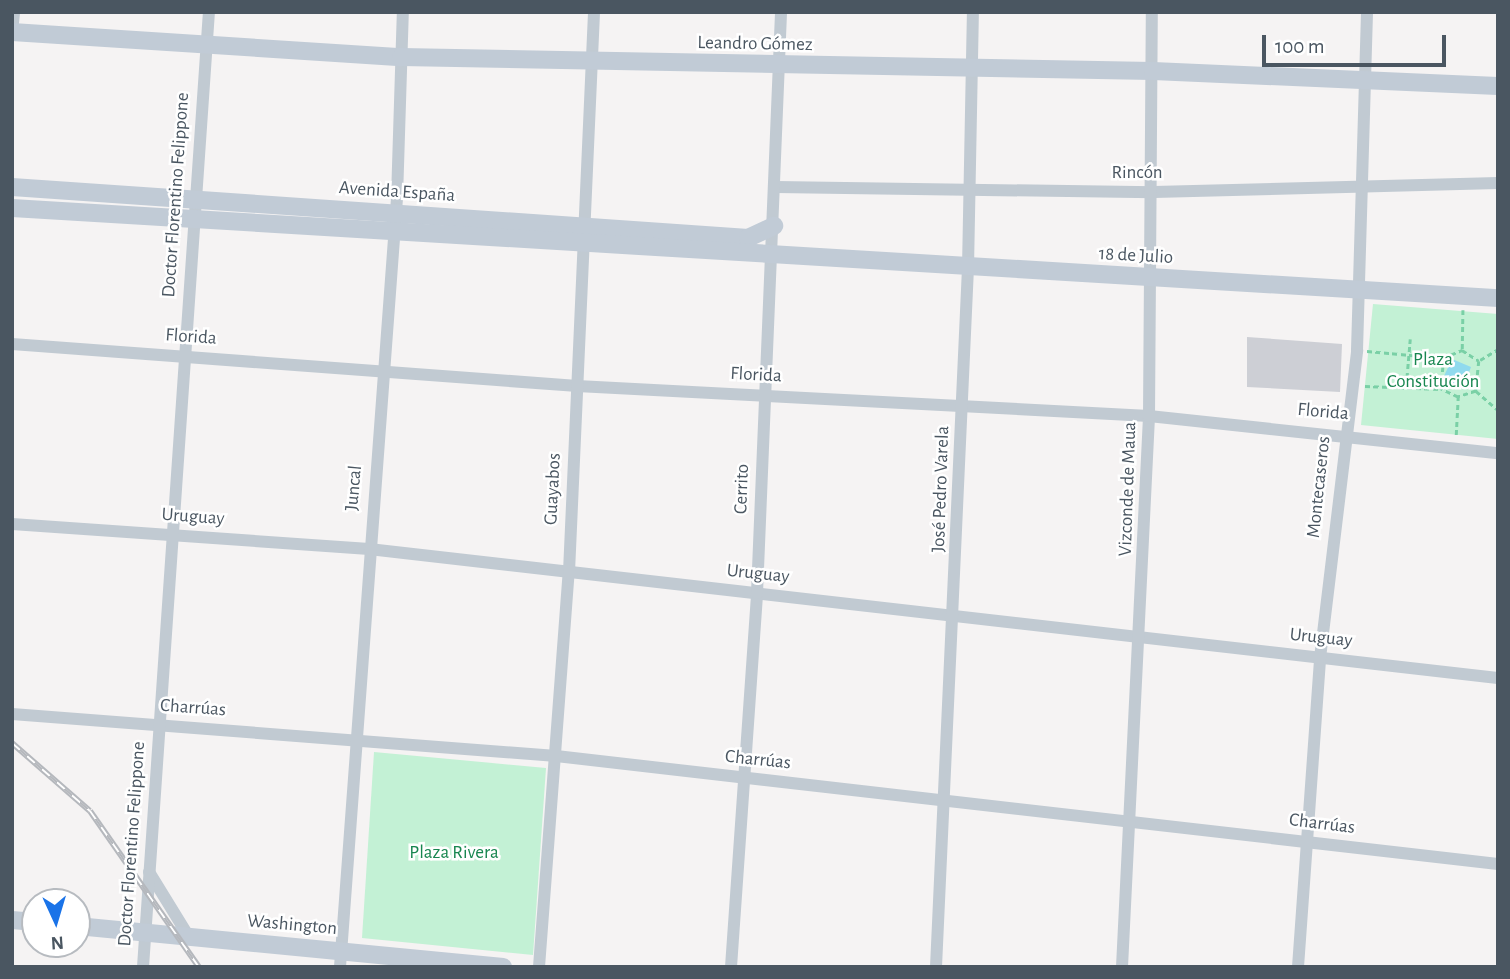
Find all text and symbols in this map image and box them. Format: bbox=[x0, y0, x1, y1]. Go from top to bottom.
scale bar bbox=[1265, 21, 1449, 65]
street label: Leandro Gómez bbox=[697, 32, 813, 56]
text: 100 m bbox=[1275, 36, 1325, 57]
street label: Doctor Florentino Felippone bbox=[157, 92, 195, 298]
street label: Rincón bbox=[1111, 162, 1163, 184]
street label: Avenida España bbox=[338, 177, 456, 207]
street label: 18 de Julio bbox=[1098, 243, 1174, 269]
street label: Florida bbox=[165, 324, 217, 350]
park label: Plaza Constitución bbox=[1387, 349, 1479, 393]
street label: Florida bbox=[730, 362, 782, 388]
street label: Florida bbox=[1296, 398, 1350, 426]
street label: Vizconde de Maua bbox=[1114, 421, 1142, 557]
street label: José Pedro Varela bbox=[927, 425, 955, 553]
street label: Montecaseros bbox=[1302, 435, 1336, 539]
street label: Guayabos bbox=[540, 452, 566, 526]
street label: Cerrito bbox=[730, 463, 754, 515]
street label: Juncal bbox=[341, 464, 367, 512]
street label: Uruguay bbox=[161, 503, 225, 531]
street label: Uruguay bbox=[726, 559, 790, 589]
street label: Uruguay bbox=[1289, 623, 1353, 653]
street label: Charrúas bbox=[159, 694, 227, 722]
street label: Doctor Florentino Felippone bbox=[113, 741, 151, 947]
street label: Charrúas bbox=[724, 745, 792, 775]
street label: Charrúas bbox=[1288, 809, 1356, 839]
park label: Plaza Rivera bbox=[409, 842, 499, 864]
north arrow bbox=[21, 888, 91, 958]
street label: Washington bbox=[246, 910, 338, 940]
text: N bbox=[50, 933, 65, 952]

